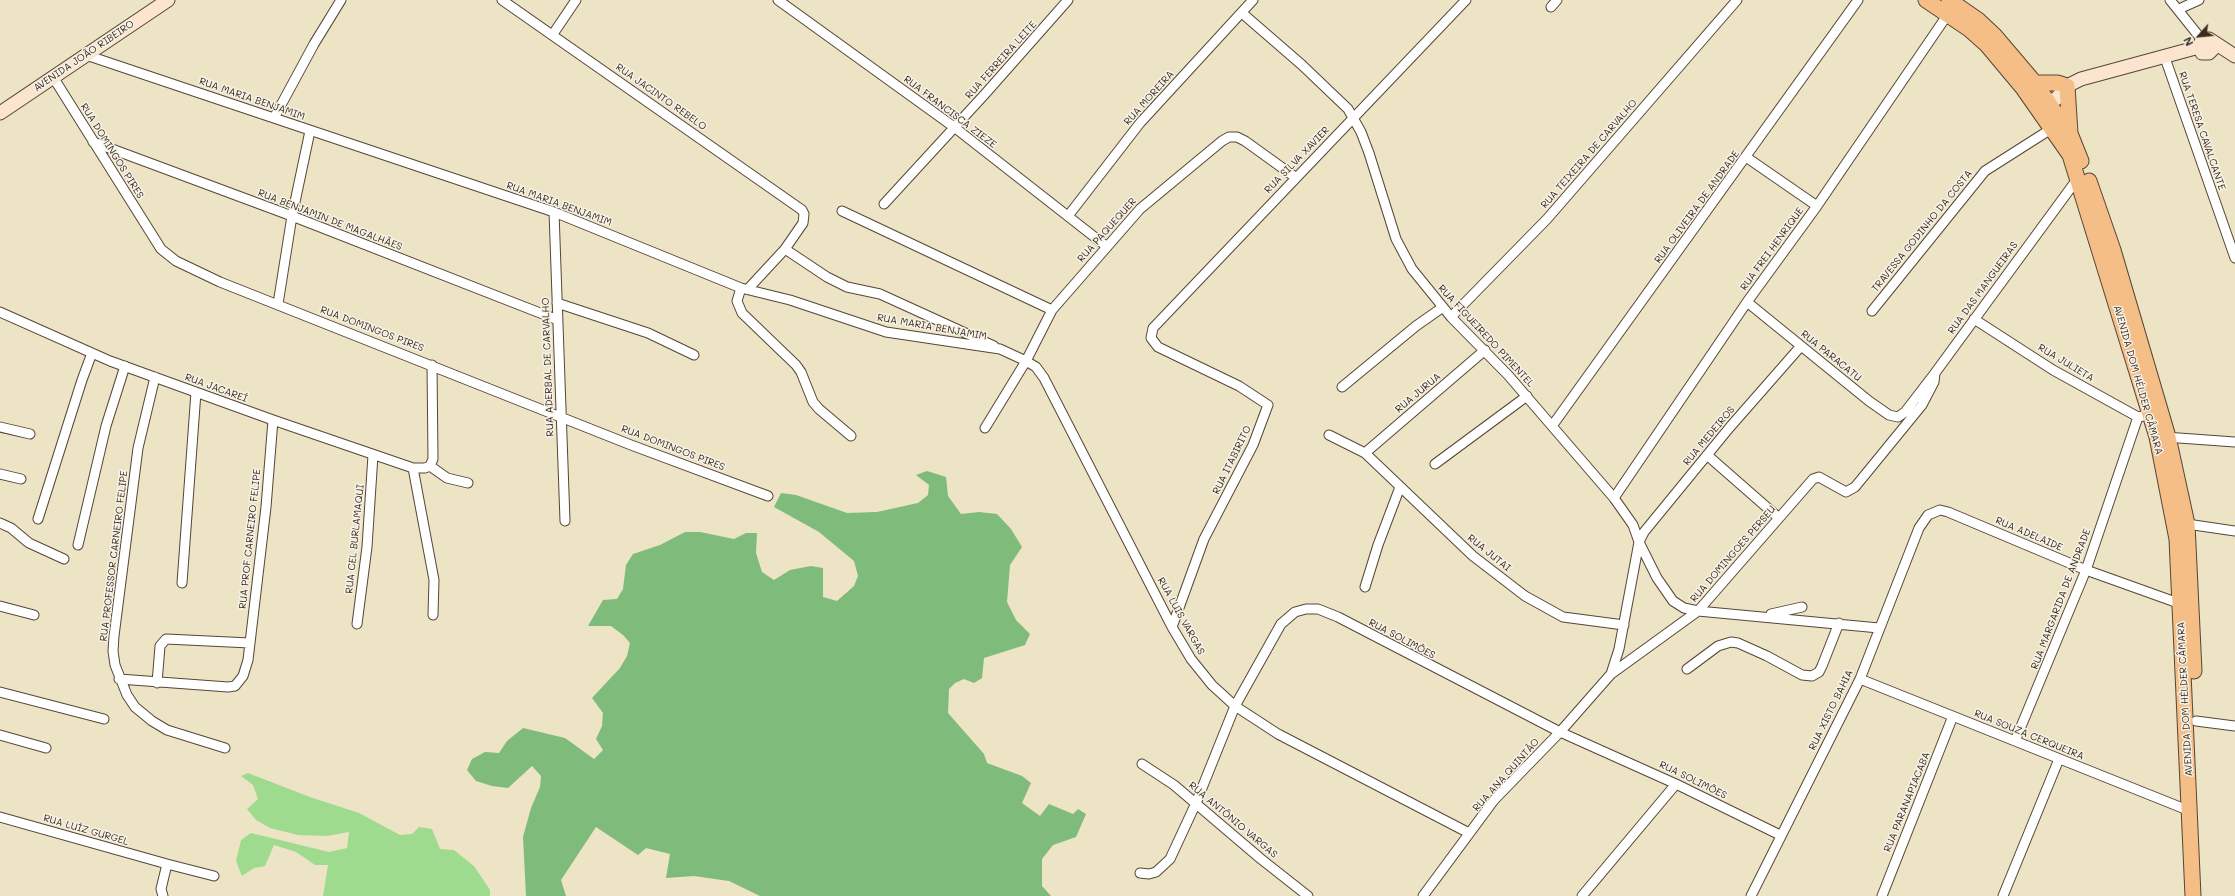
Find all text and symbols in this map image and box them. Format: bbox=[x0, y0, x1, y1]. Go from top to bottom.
north arrow bbox=[2179, 16, 2219, 56]
street label: AVENIDA JOÃO RIBEIRO bbox=[31, 18, 137, 94]
street label: RUA FERREIRA LEITE bbox=[963, 19, 1039, 101]
text: N bbox=[2179, 35, 2196, 49]
street label: RUA JACINTO REBELO bbox=[613, 61, 709, 133]
street label: RUA MOREIRA bbox=[1121, 68, 1177, 128]
street label: RUA TERESA CAVALCANTE bbox=[2176, 70, 2228, 192]
street label: RUA FRANCISCA ZIEZE bbox=[901, 73, 999, 151]
street label: RUA MARIA BENJAMIM bbox=[198, 75, 306, 123]
street label: RUA TEIXEIRA DE CARVALHO bbox=[1538, 97, 1640, 211]
street label: RUA DOMINGOS PIRES bbox=[78, 101, 146, 201]
street label: RUA SILVA XAVIER bbox=[1262, 124, 1332, 196]
street label: RUA OLIVEIRA DE ANDRADE bbox=[1652, 148, 1742, 266]
street label: TRAVESSA GODINHO DA COSTA bbox=[1869, 168, 1975, 294]
street label: RUA MARIA BENJAMIM bbox=[505, 179, 613, 229]
street label: RUA BENJAMIN DE MAGALHÃES bbox=[256, 187, 404, 253]
street label: RUA PAQUEQUER bbox=[1075, 195, 1139, 265]
street label: RUA FREI HENRIQUE bbox=[1738, 205, 1806, 293]
street label: RUA DAS MANGUEIRAS bbox=[1945, 239, 2021, 337]
street label: RUA FIGUEIREDO PIMENTEL bbox=[1435, 282, 1537, 390]
street label: RUA ADERBAL DE CARVALHO bbox=[540, 297, 556, 437]
street label: RUA DOMINGOS PIRES bbox=[318, 304, 426, 354]
street label: AVENIDA DOM HÉLDER CÂMARA bbox=[2111, 304, 2165, 456]
street label: RUA MARIA BENJAMIM bbox=[876, 311, 988, 343]
street label: RUA PARACATU bbox=[1798, 328, 1864, 384]
street label: RUA JULIETA bbox=[2036, 342, 2096, 384]
street label: RUA JACAREÍ bbox=[183, 371, 249, 405]
street label: RUA JURUA bbox=[1393, 371, 1443, 415]
street label: RUA MEDEIROS bbox=[1681, 404, 1737, 468]
street label: RUA DOMINGOS PIRES bbox=[619, 423, 727, 473]
street label: RUA ITABIRITO bbox=[1210, 424, 1254, 496]
street label: RUA PROF CARNEIRO FELIPE bbox=[237, 468, 263, 610]
street label: RUA PROFESSOR CARNEIRO FELIPE bbox=[98, 470, 130, 642]
street label: RUA CEL BURLAMAQUI bbox=[343, 484, 367, 594]
street label: RUA DOMINGOES PERSEU bbox=[1688, 503, 1778, 605]
street label: RUA ADELAIDE bbox=[1994, 514, 2064, 554]
street label: RUA MARGARIDA DE ANDRADE bbox=[2029, 527, 2093, 671]
street label: RUA JUTAI bbox=[1465, 532, 1513, 574]
street label: RUA LUIS VARGAS bbox=[1155, 575, 1207, 657]
street label: RUA SOLIMÕES bbox=[1367, 616, 1437, 662]
street label: AVENIDA DOM HÉLDER CÂMARA bbox=[2175, 621, 2195, 777]
street label: RUA XISTO BAHIA bbox=[1806, 668, 1856, 752]
street label: RUA SOUZA CERQUEIRA bbox=[1972, 707, 2086, 763]
street label: RUA ANA QUINTÃO bbox=[1470, 736, 1542, 814]
street label: RUA PARANAPIACABA bbox=[1881, 750, 1933, 854]
street label: RUA SOLIMÕES bbox=[1657, 758, 1729, 802]
street label: RUA ANTÔNIO VARGAS bbox=[1186, 779, 1280, 861]
street label: RUA LUÍZ GURGEL bbox=[42, 812, 130, 848]

